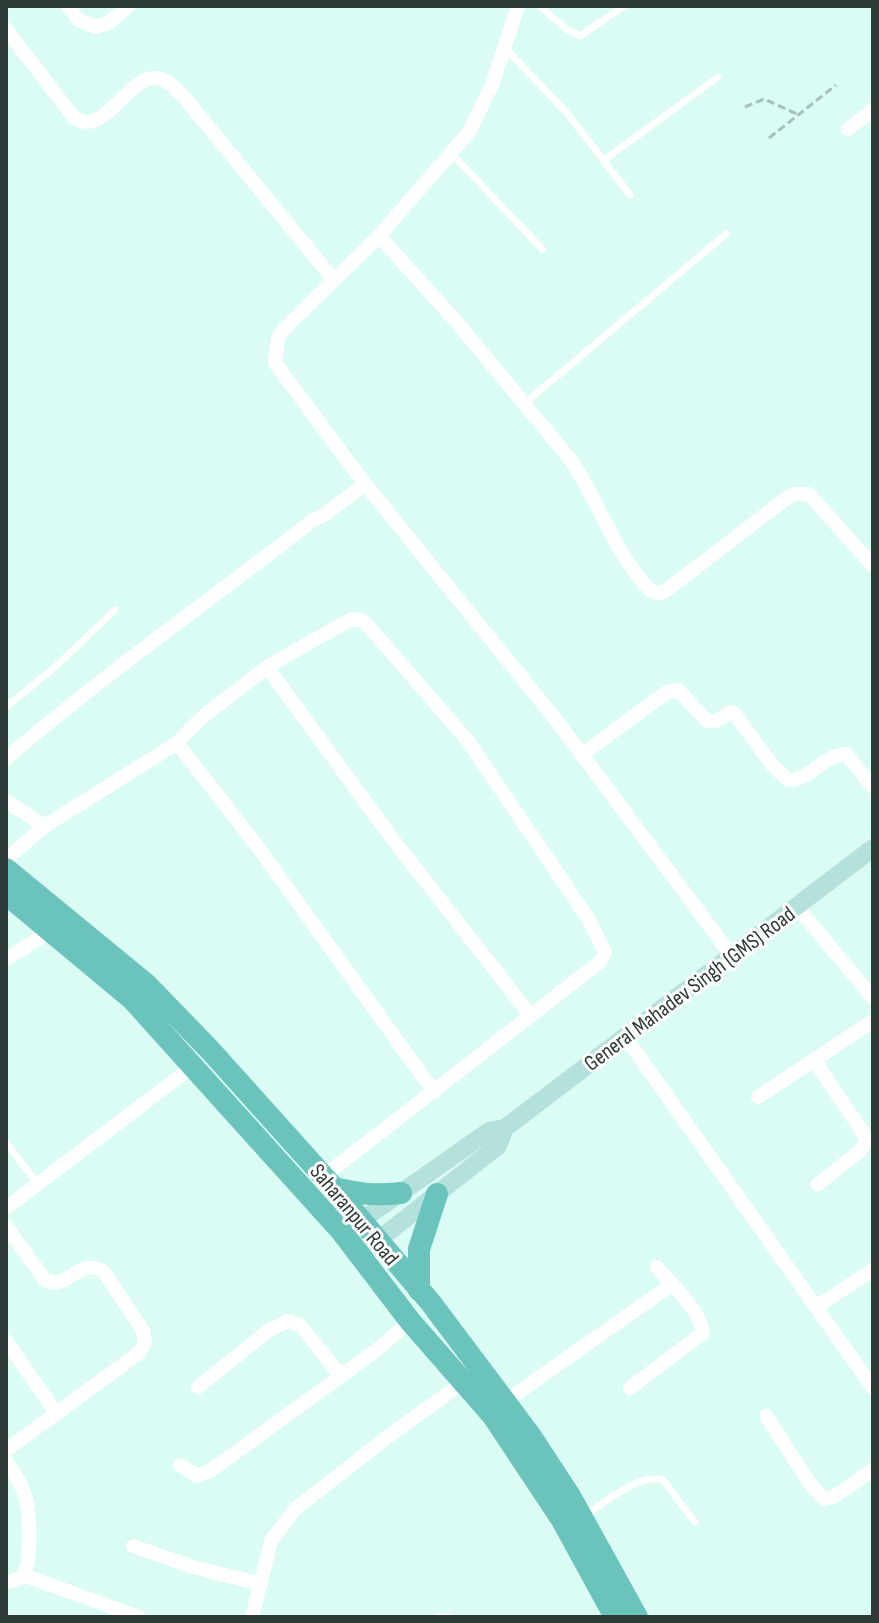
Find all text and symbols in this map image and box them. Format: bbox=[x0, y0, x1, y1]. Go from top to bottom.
street label: General Mahadev Singh (GMS) Road bbox=[579, 901, 801, 1077]
street label: Saharanpur Road bbox=[304, 1159, 404, 1271]

